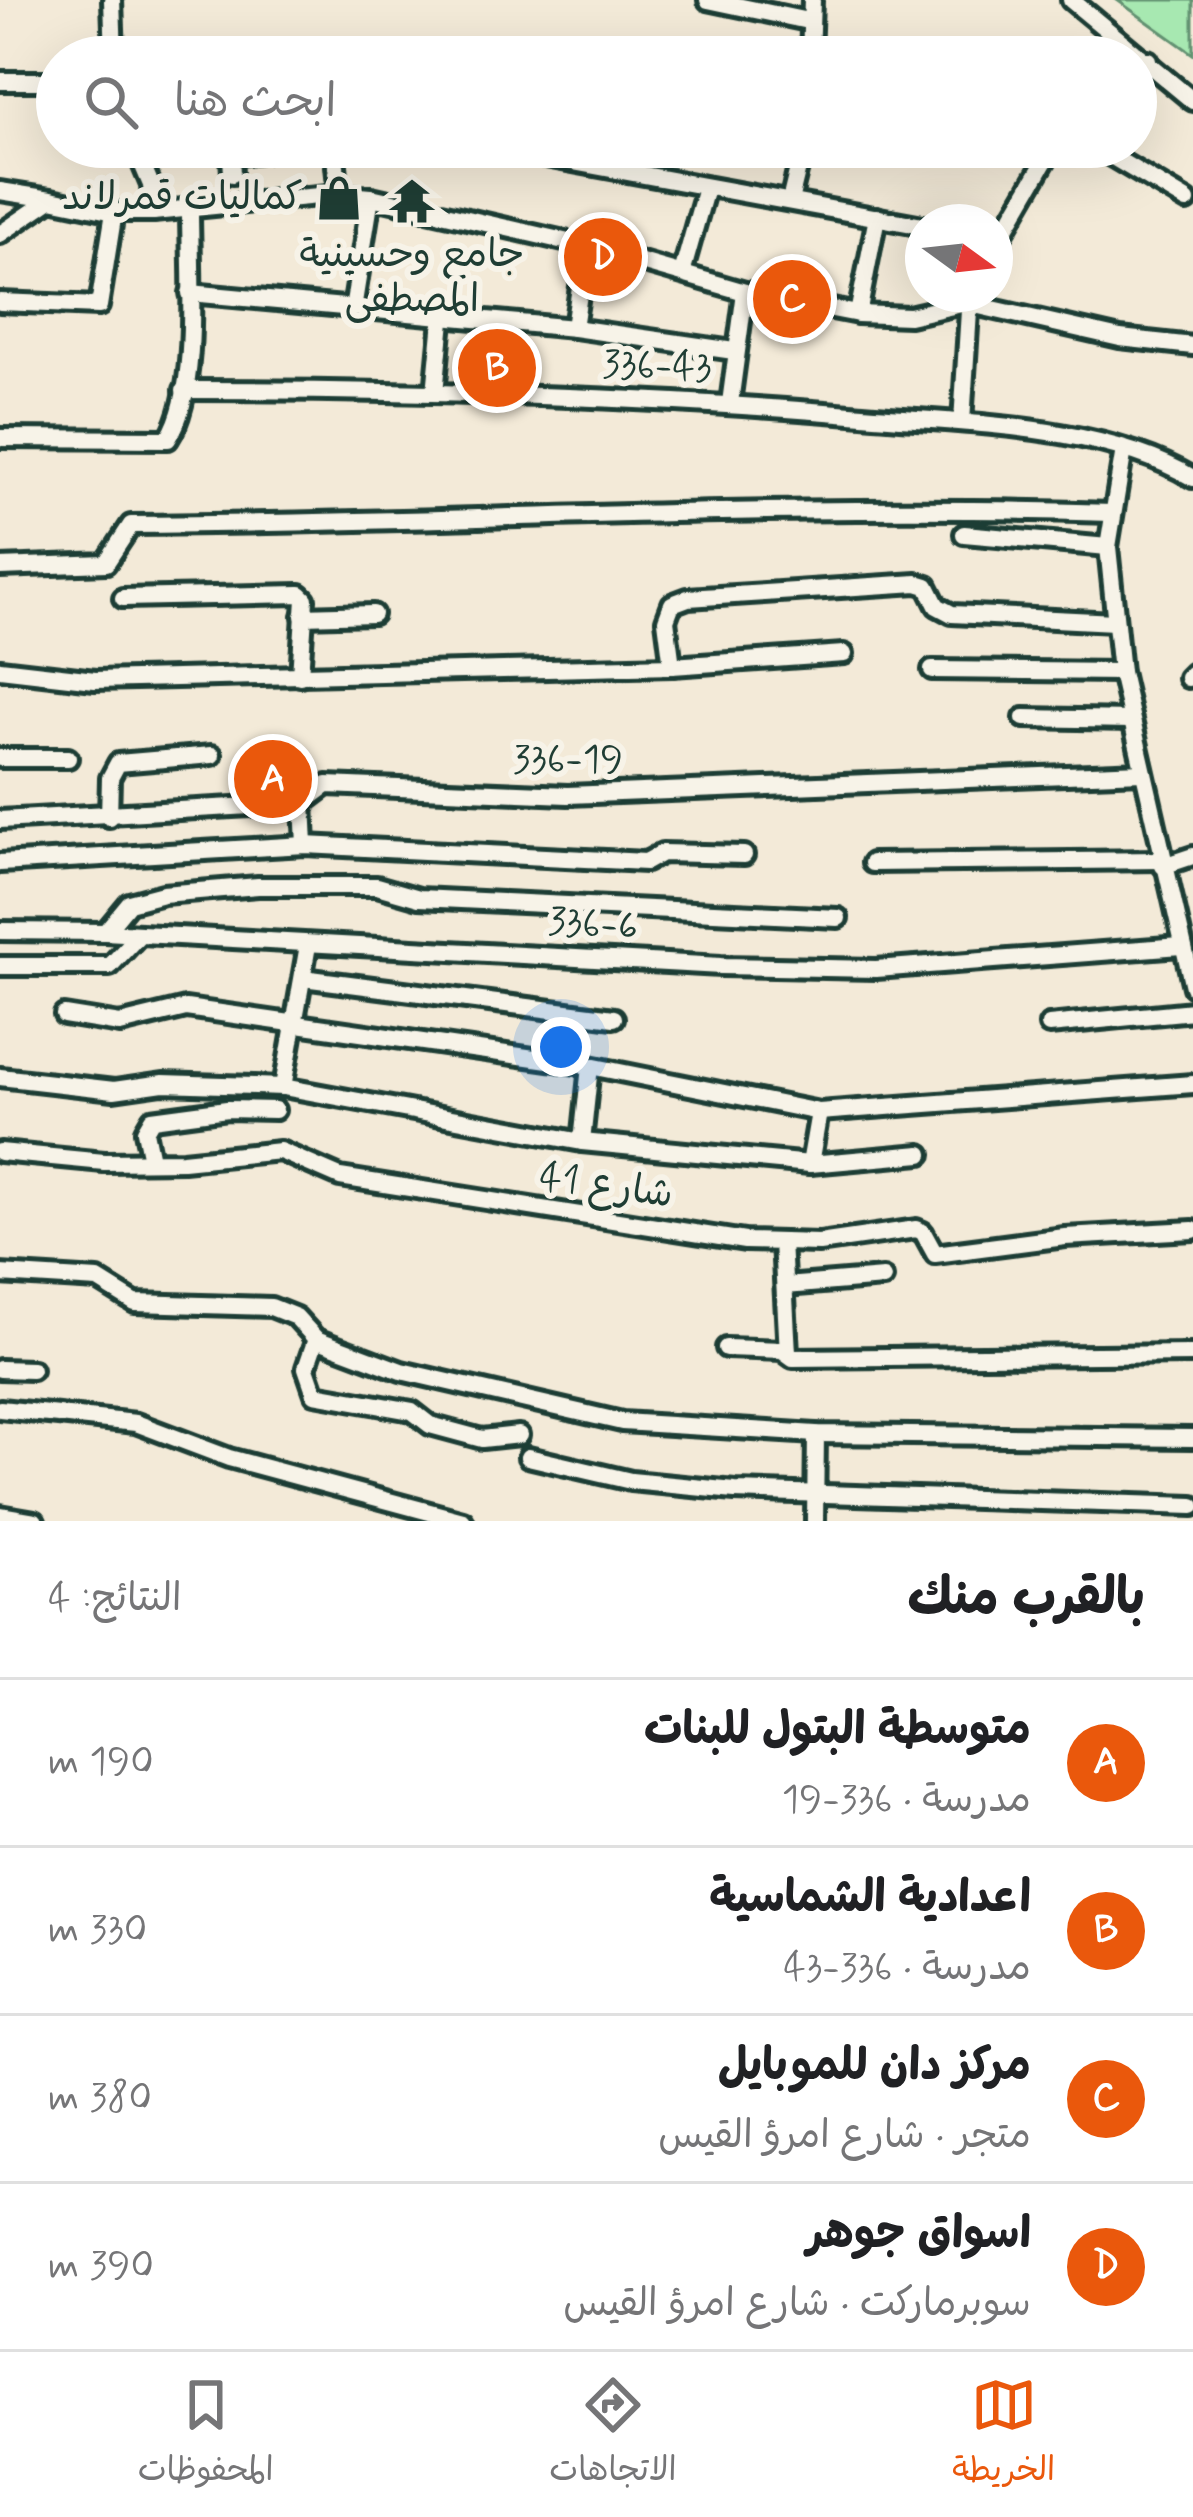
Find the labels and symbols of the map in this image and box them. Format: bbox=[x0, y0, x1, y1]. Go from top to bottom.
place label: كماليات قمرلاند bbox=[62, 173, 303, 224]
shop icon: كماليات قمرلاند bbox=[314, 173, 364, 223]
temple icon: جامع وحسينية المصطفى bbox=[387, 176, 437, 226]
north arrow bbox=[905, 204, 1013, 312]
pin: D bbox=[564, 212, 642, 302]
place label: جامع وحسينية المصطفى bbox=[299, 230, 525, 326]
pin: C bbox=[753, 254, 831, 344]
pin: B bbox=[458, 323, 536, 413]
street label: 336-43 bbox=[602, 340, 712, 394]
pin: A bbox=[234, 734, 312, 824]
street label: 336-19 bbox=[513, 735, 623, 786]
street label: 336-6 bbox=[546, 896, 640, 954]
your location bbox=[531, 1017, 591, 1077]
street label: شارع 41 bbox=[536, 1152, 676, 1222]

